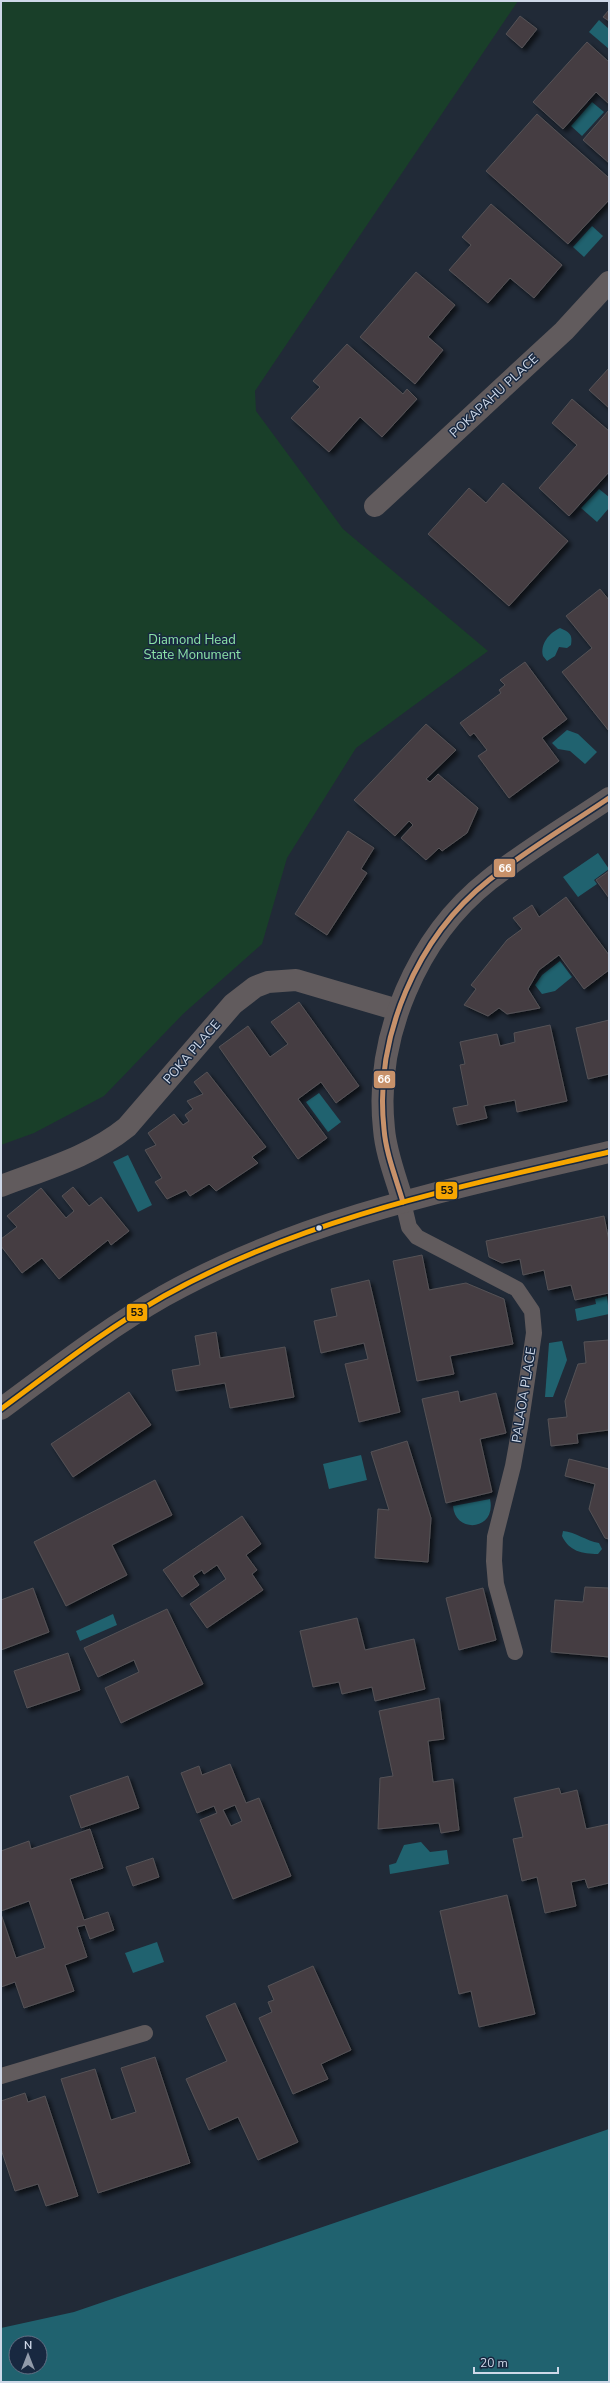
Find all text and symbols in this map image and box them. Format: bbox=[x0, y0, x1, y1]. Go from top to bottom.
street label: POKAPAHU PLACE bbox=[446, 350, 542, 442]
park label: Diamond Head State Monument bbox=[143, 631, 241, 664]
line badge: 66 bbox=[493, 858, 516, 878]
text: 66 bbox=[498, 861, 512, 876]
street label: POKA PLACE bbox=[159, 1016, 225, 1088]
line badge: 66 bbox=[373, 1070, 396, 1089]
text: 66 bbox=[377, 1072, 391, 1087]
line badge: 53 bbox=[435, 1181, 458, 1200]
text: 53 bbox=[440, 1183, 454, 1198]
unlabelled marker bbox=[314, 1223, 324, 1233]
line badge: 53 bbox=[126, 1303, 148, 1322]
text: 53 bbox=[130, 1305, 144, 1320]
street label: PALAOA PLACE bbox=[508, 1346, 540, 1444]
north arrow bbox=[8, 2335, 48, 2375]
text: N bbox=[24, 2338, 32, 2353]
scale bar bbox=[474, 2349, 558, 2375]
text: 20 m bbox=[480, 2355, 508, 2371]

